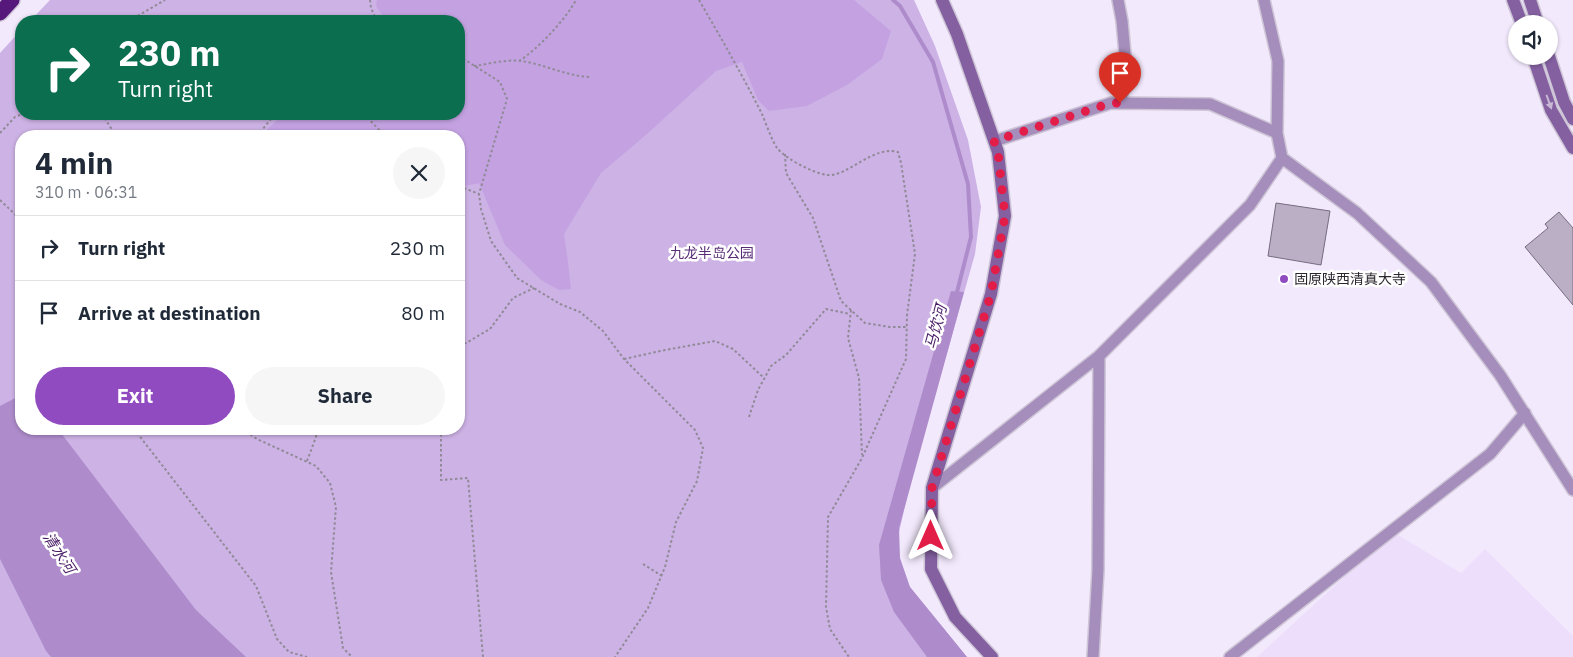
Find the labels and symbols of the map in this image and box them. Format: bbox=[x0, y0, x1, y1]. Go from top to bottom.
pin bbox=[1099, 52, 1141, 103]
one-way arrow bbox=[1545, 95, 1553, 110]
park label: 九龙半岛公园 bbox=[670, 244, 754, 262]
place label: 固原陕西清真大寺 bbox=[1294, 270, 1406, 288]
marker: 固原陕西清真大寺 bbox=[1278, 273, 1290, 285]
water label: 马饮河 bbox=[921, 300, 951, 351]
position arrow bbox=[904, 509, 956, 561]
water label: 清水河 bbox=[39, 529, 81, 579]

